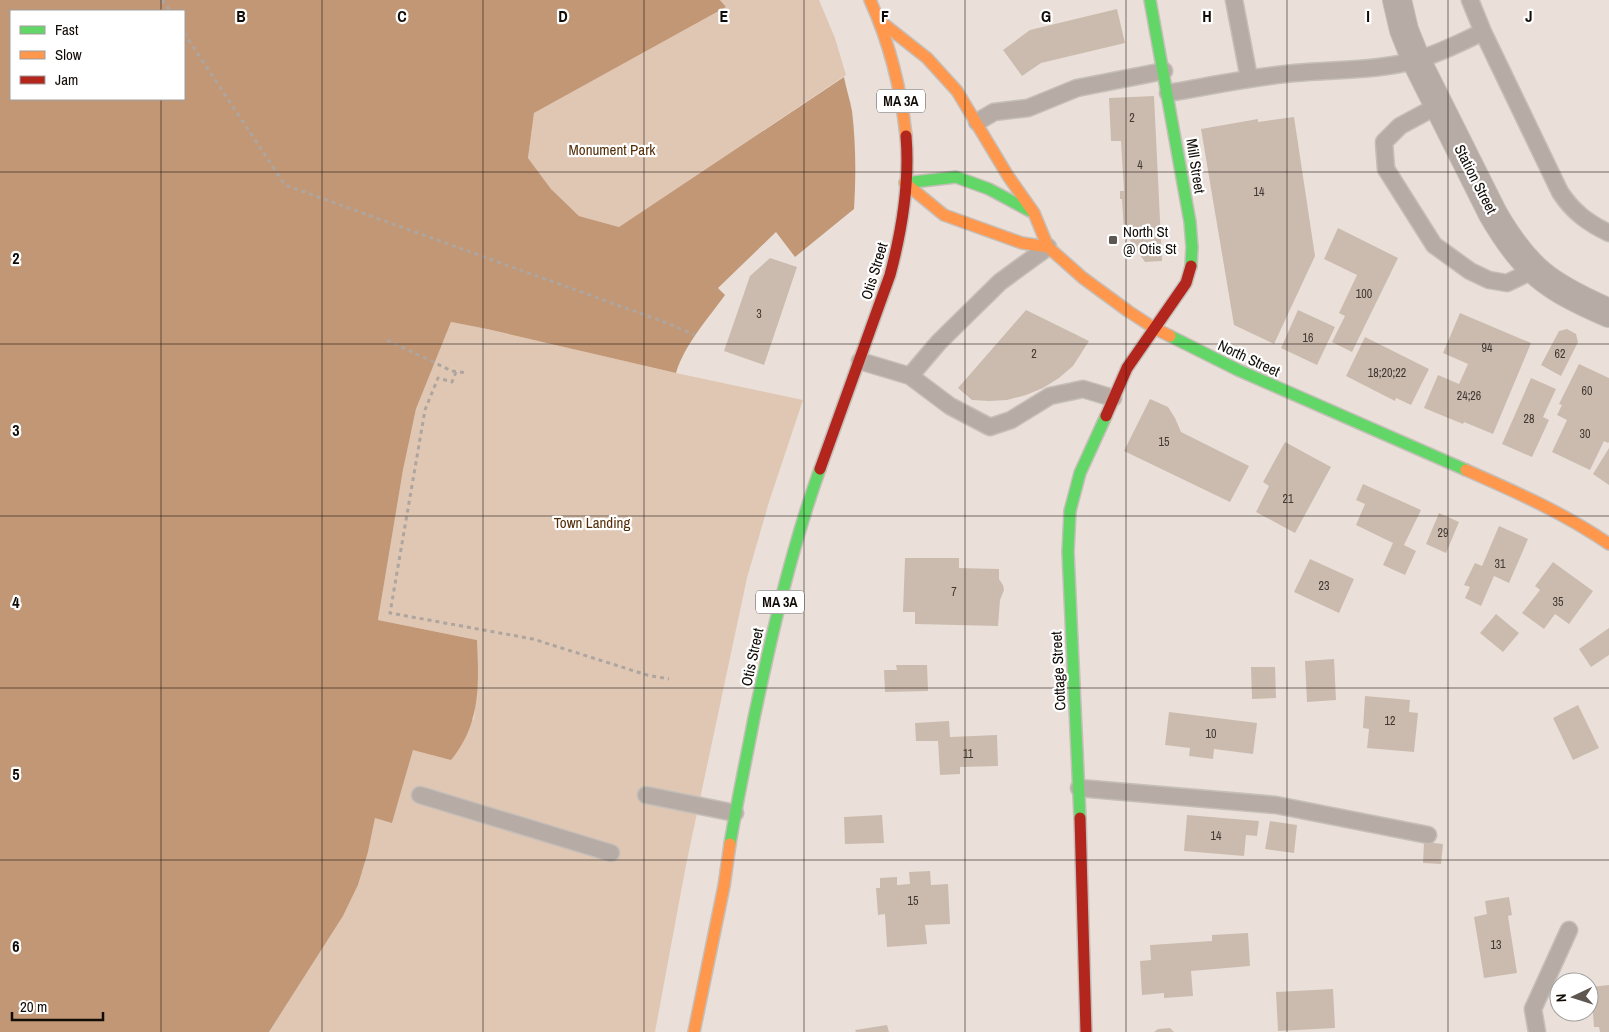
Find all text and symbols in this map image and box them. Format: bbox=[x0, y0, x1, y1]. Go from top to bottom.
text: B bbox=[236, 5, 246, 27]
text: C bbox=[397, 5, 407, 27]
text: D bbox=[558, 5, 568, 27]
text: E bbox=[720, 5, 729, 27]
text: F bbox=[881, 5, 889, 27]
text: G bbox=[1041, 5, 1051, 27]
text: H bbox=[1202, 5, 1212, 27]
text: I bbox=[1366, 5, 1370, 27]
text: J bbox=[1525, 5, 1533, 27]
legend bbox=[10, 10, 185, 100]
text: Fast bbox=[55, 19, 79, 40]
text: Slow bbox=[55, 44, 82, 65]
text: Jam bbox=[55, 69, 78, 90]
road number: MA 3A bbox=[877, 90, 925, 112]
house number: 2 bbox=[1129, 110, 1135, 126]
street label: Mill Street bbox=[1181, 137, 1211, 196]
park label: Monument Park bbox=[569, 139, 656, 160]
street label: Station Street bbox=[1450, 141, 1503, 218]
house number: 4 bbox=[1137, 157, 1143, 173]
house number: 14 bbox=[1254, 184, 1265, 200]
place label: North St @ Otis St bbox=[1123, 221, 1177, 259]
marker: North St @ Otis St bbox=[1107, 234, 1119, 246]
street label: Otis Street bbox=[855, 239, 893, 302]
text: 2 bbox=[12, 247, 20, 269]
house number: 100 bbox=[1356, 286, 1372, 302]
house number: 3 bbox=[756, 306, 762, 322]
house number: 16 bbox=[1303, 330, 1313, 346]
street label: North Street bbox=[1215, 334, 1284, 382]
house number: 94 bbox=[1482, 340, 1493, 356]
house number: 2 bbox=[1031, 346, 1037, 362]
house number: 62 bbox=[1555, 346, 1565, 362]
house number: 18;20;22 bbox=[1368, 365, 1406, 381]
house number: 60 bbox=[1582, 383, 1592, 399]
house number: 24;26 bbox=[1457, 388, 1481, 404]
house number: 28 bbox=[1524, 411, 1534, 427]
text: 3 bbox=[12, 419, 20, 441]
house number: 30 bbox=[1580, 426, 1590, 442]
house number: 15 bbox=[1159, 434, 1170, 450]
house number: 21 bbox=[1283, 491, 1294, 507]
park label: Town Landing bbox=[554, 512, 630, 533]
house number: 29 bbox=[1438, 525, 1448, 541]
house number: 31 bbox=[1495, 556, 1506, 572]
house number: 23 bbox=[1319, 578, 1329, 594]
house number: 7 bbox=[951, 584, 957, 600]
road number: MA 3A bbox=[756, 590, 804, 614]
text: 4 bbox=[12, 591, 20, 613]
house number: 35 bbox=[1553, 594, 1564, 610]
street label: Otis Street bbox=[736, 625, 769, 688]
street label: Cottage Street bbox=[1045, 630, 1071, 711]
house number: 12 bbox=[1385, 713, 1395, 729]
house number: 10 bbox=[1206, 726, 1216, 742]
house number: 11 bbox=[963, 746, 974, 762]
text: 5 bbox=[12, 763, 20, 785]
house number: 14 bbox=[1211, 828, 1222, 844]
house number: 15 bbox=[908, 893, 919, 909]
text: 6 bbox=[12, 935, 20, 957]
house number: 13 bbox=[1491, 937, 1501, 953]
north arrow bbox=[1549, 972, 1599, 1022]
scale bar bbox=[12, 990, 104, 1022]
text: N bbox=[1552, 993, 1570, 1003]
text: 20 m bbox=[20, 996, 47, 1017]

